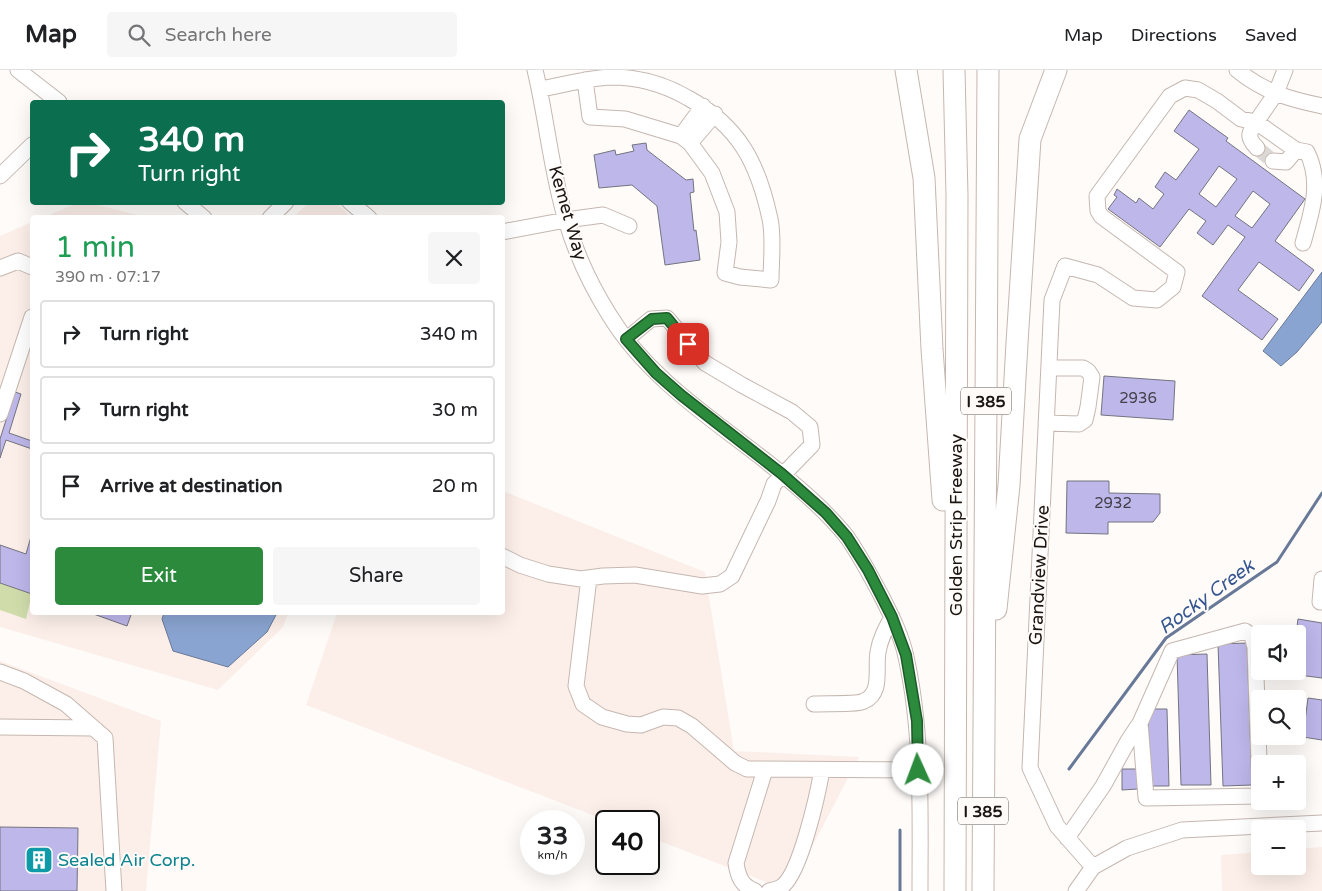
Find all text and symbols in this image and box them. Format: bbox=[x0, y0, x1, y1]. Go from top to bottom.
search box bbox=[107, 12, 457, 57]
text: Map bbox=[25, 20, 77, 49]
icon: search bbox=[125, 21, 153, 49]
text: Search here bbox=[165, 24, 272, 46]
text: Map bbox=[1064, 24, 1103, 46]
text: Directions bbox=[1131, 24, 1217, 46]
text: Saved bbox=[1245, 24, 1297, 46]
text: 340 m bbox=[138, 119, 245, 161]
icon: right bbox=[55, 120, 120, 185]
text: Turn right bbox=[138, 161, 240, 187]
street label: Kemet Way bbox=[544, 163, 592, 263]
text: 1 min bbox=[55, 229, 135, 266]
button: close bbox=[428, 232, 480, 284]
text: 390 m · 07:17 bbox=[55, 267, 161, 287]
icon: right bbox=[57, 320, 85, 348]
text: Turn right bbox=[100, 323, 188, 345]
text: 340 m bbox=[420, 323, 478, 345]
pin bbox=[667, 323, 709, 365]
icon: arrive bbox=[674, 330, 702, 358]
road number: I 385 bbox=[961, 388, 1011, 414]
house number: 2936 bbox=[1119, 389, 1157, 407]
icon: right bbox=[57, 396, 85, 424]
text: Turn right bbox=[100, 399, 188, 421]
text: 30 m bbox=[432, 399, 478, 421]
street label: Golden Strip Freeway bbox=[945, 433, 967, 616]
icon: arrive bbox=[57, 472, 85, 500]
text: Arrive at destination bbox=[100, 475, 283, 497]
text: 20 m bbox=[432, 475, 478, 497]
house number: 2932 bbox=[1094, 494, 1132, 512]
street label: Grandview Drive bbox=[1024, 504, 1054, 646]
button: Exit bbox=[55, 547, 263, 605]
button: Share bbox=[273, 547, 480, 605]
water label: Rocky Creek bbox=[1155, 554, 1260, 639]
map controls bbox=[1251, 625, 1306, 875]
button: sound bbox=[1251, 625, 1306, 680]
button: search bbox=[1251, 690, 1306, 745]
position arrow bbox=[891, 743, 943, 795]
button: + bbox=[1251, 755, 1306, 810]
road number: I 385 bbox=[958, 798, 1008, 824]
speed limit sign: 40 bbox=[595, 810, 660, 875]
button: − bbox=[1251, 820, 1306, 875]
text: 33 bbox=[537, 821, 568, 851]
building icon: Sealed Air Corp. bbox=[24, 845, 54, 875]
text: km/h bbox=[537, 848, 568, 862]
place label: Sealed Air Corp. bbox=[58, 849, 195, 871]

